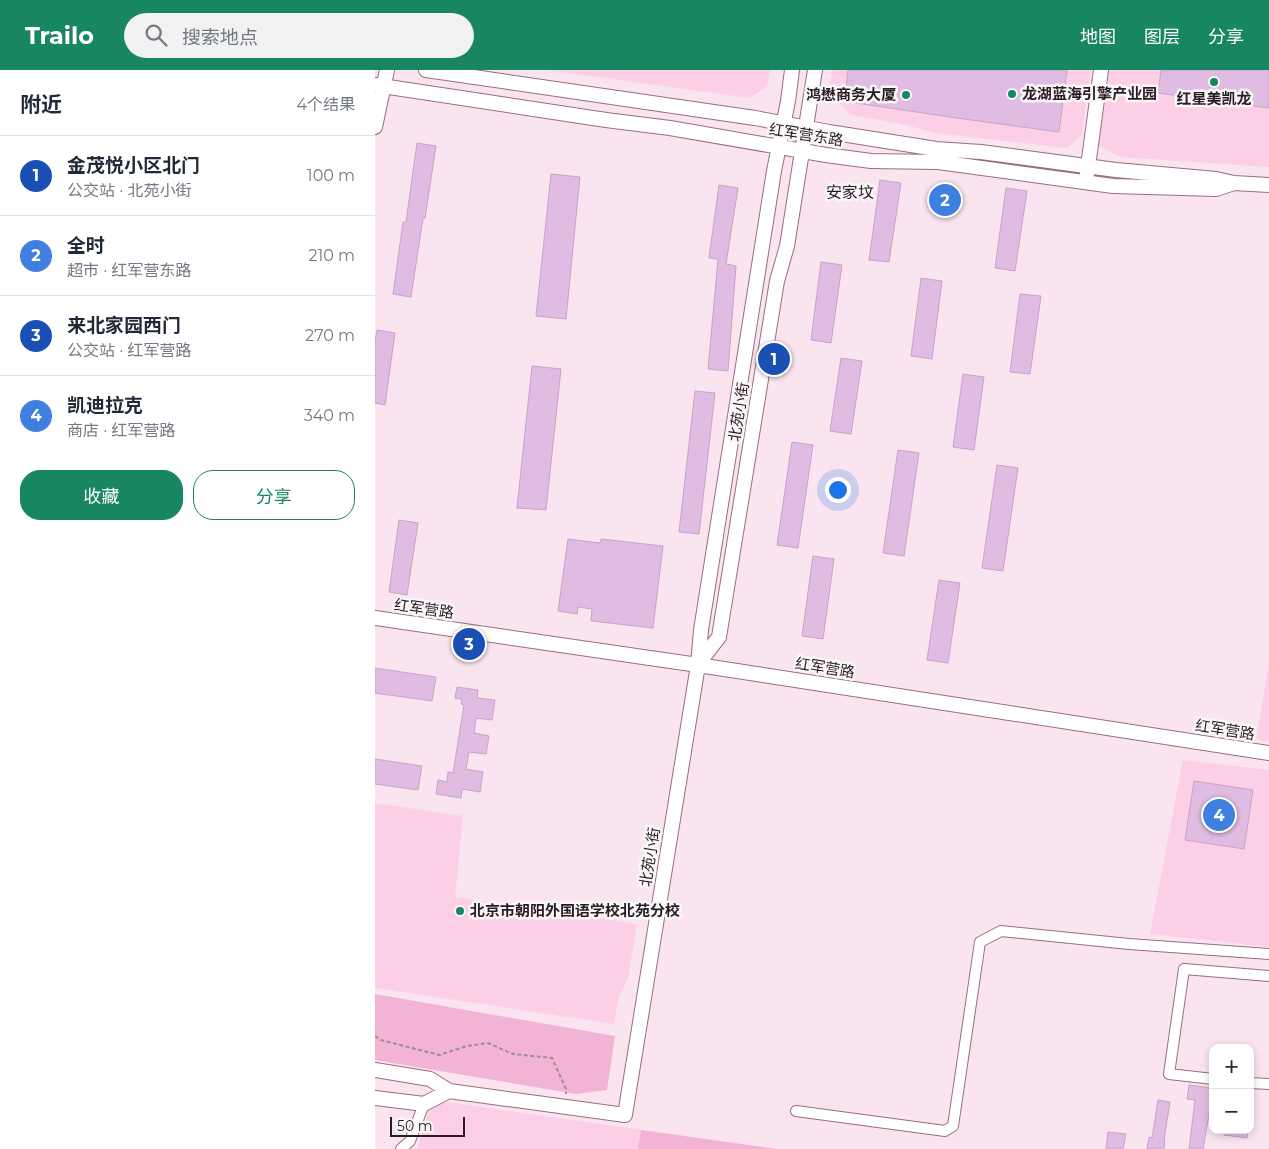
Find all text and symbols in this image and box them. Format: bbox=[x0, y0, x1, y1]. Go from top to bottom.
search box bbox=[124, 13, 474, 58]
text: Trailo bbox=[25, 21, 94, 50]
icon: search bbox=[142, 21, 170, 49]
text: 搜索地点 bbox=[182, 26, 258, 49]
text: 地图 bbox=[1080, 26, 1116, 48]
text: 图层 bbox=[1144, 26, 1180, 48]
text: 分享 bbox=[1208, 26, 1244, 48]
marker: 红星美凯龙 bbox=[1208, 76, 1220, 88]
place label: 龙湖蓝海引擎产业园 bbox=[1022, 84, 1157, 103]
place label: 鸿懋商务大厦 bbox=[806, 85, 896, 104]
marker: 龙湖蓝海引擎产业园 bbox=[1006, 88, 1018, 100]
marker: 鸿懋商务大厦 bbox=[900, 89, 912, 101]
place label: 红星美凯龙 bbox=[1176, 89, 1252, 108]
text: 附近 bbox=[20, 92, 62, 117]
text: 4个结果 bbox=[296, 95, 355, 114]
street label: 红军营东路 bbox=[768, 119, 845, 150]
text: 金茂悦小区北门 bbox=[67, 154, 200, 177]
text: 1 bbox=[33, 166, 39, 185]
text: 100 m bbox=[307, 166, 355, 185]
text: 公交站 · 北苑小街 bbox=[67, 181, 191, 200]
pin: 2 bbox=[929, 181, 961, 219]
district label: 安家坟 bbox=[826, 183, 874, 202]
text: 全时 bbox=[67, 234, 105, 257]
text: 2 bbox=[31, 246, 41, 265]
text: 210 m bbox=[308, 246, 355, 265]
text: 超市 · 红军营东路 bbox=[67, 261, 191, 280]
text: 来北家园西门 bbox=[67, 314, 181, 337]
text: 3 bbox=[31, 326, 41, 345]
text: 270 m bbox=[305, 326, 355, 345]
pin: 1 bbox=[758, 340, 790, 378]
text: 公交站 · 红军营路 bbox=[67, 341, 191, 360]
street label: 北苑小街 bbox=[724, 381, 753, 443]
text: 凯迪拉克 bbox=[67, 394, 143, 417]
text: 4 bbox=[30, 406, 42, 425]
text: 340 m bbox=[304, 406, 355, 425]
text: 商店 · 红军营路 bbox=[67, 421, 175, 440]
button: 收藏 bbox=[20, 470, 183, 520]
button: 分享 bbox=[193, 470, 355, 520]
your location bbox=[825, 477, 851, 503]
street label: 红军营路 bbox=[393, 595, 455, 622]
pin: 3 bbox=[453, 625, 485, 663]
street label: 红军营路 bbox=[794, 653, 856, 682]
street label: 红军营路 bbox=[1194, 715, 1256, 744]
pin: 4 bbox=[1203, 796, 1235, 834]
street label: 北苑小街 bbox=[635, 826, 664, 888]
place label: 北京市朝阳外国语学校北苑分校 bbox=[470, 901, 680, 920]
marker: 北京市朝阳外国语学校北苑分校 bbox=[454, 905, 466, 917]
map controls bbox=[1209, 1044, 1254, 1134]
button: + bbox=[1209, 1044, 1254, 1089]
button: − bbox=[1209, 1089, 1254, 1134]
scale bar bbox=[390, 1114, 465, 1137]
text: 50 m bbox=[397, 1117, 433, 1135]

